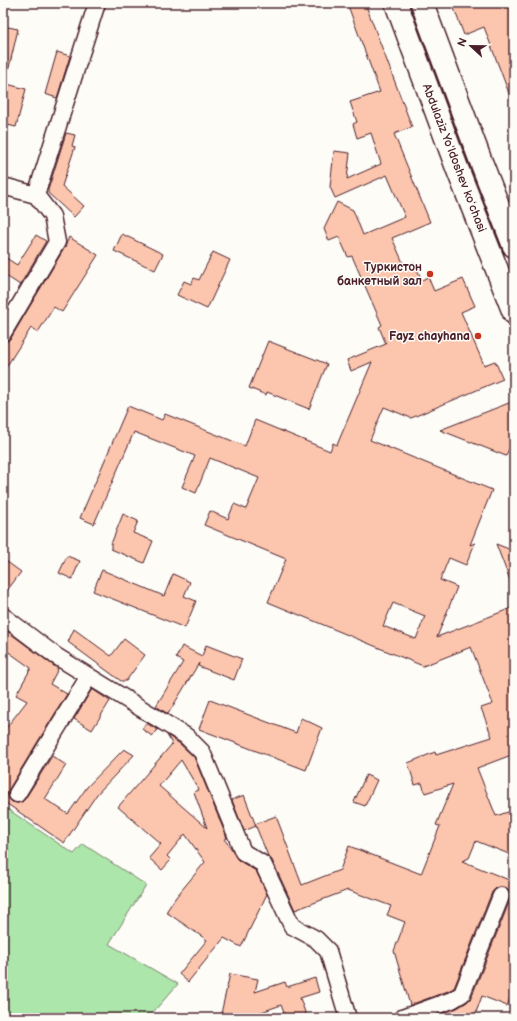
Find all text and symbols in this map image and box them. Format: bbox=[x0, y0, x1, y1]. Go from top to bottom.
north arrow bbox=[451, 26, 491, 66]
text: N bbox=[455, 36, 470, 49]
street label: Abdulaziz Yoʻldoshev koʻchasi bbox=[419, 82, 489, 235]
place label: Туркистон банкетный зал bbox=[337, 260, 422, 289]
marker: Туркистон банкетный зал bbox=[425, 269, 435, 279]
place label: Fayz chayhana bbox=[389, 329, 470, 344]
marker: Fayz chayhana bbox=[473, 331, 483, 341]

